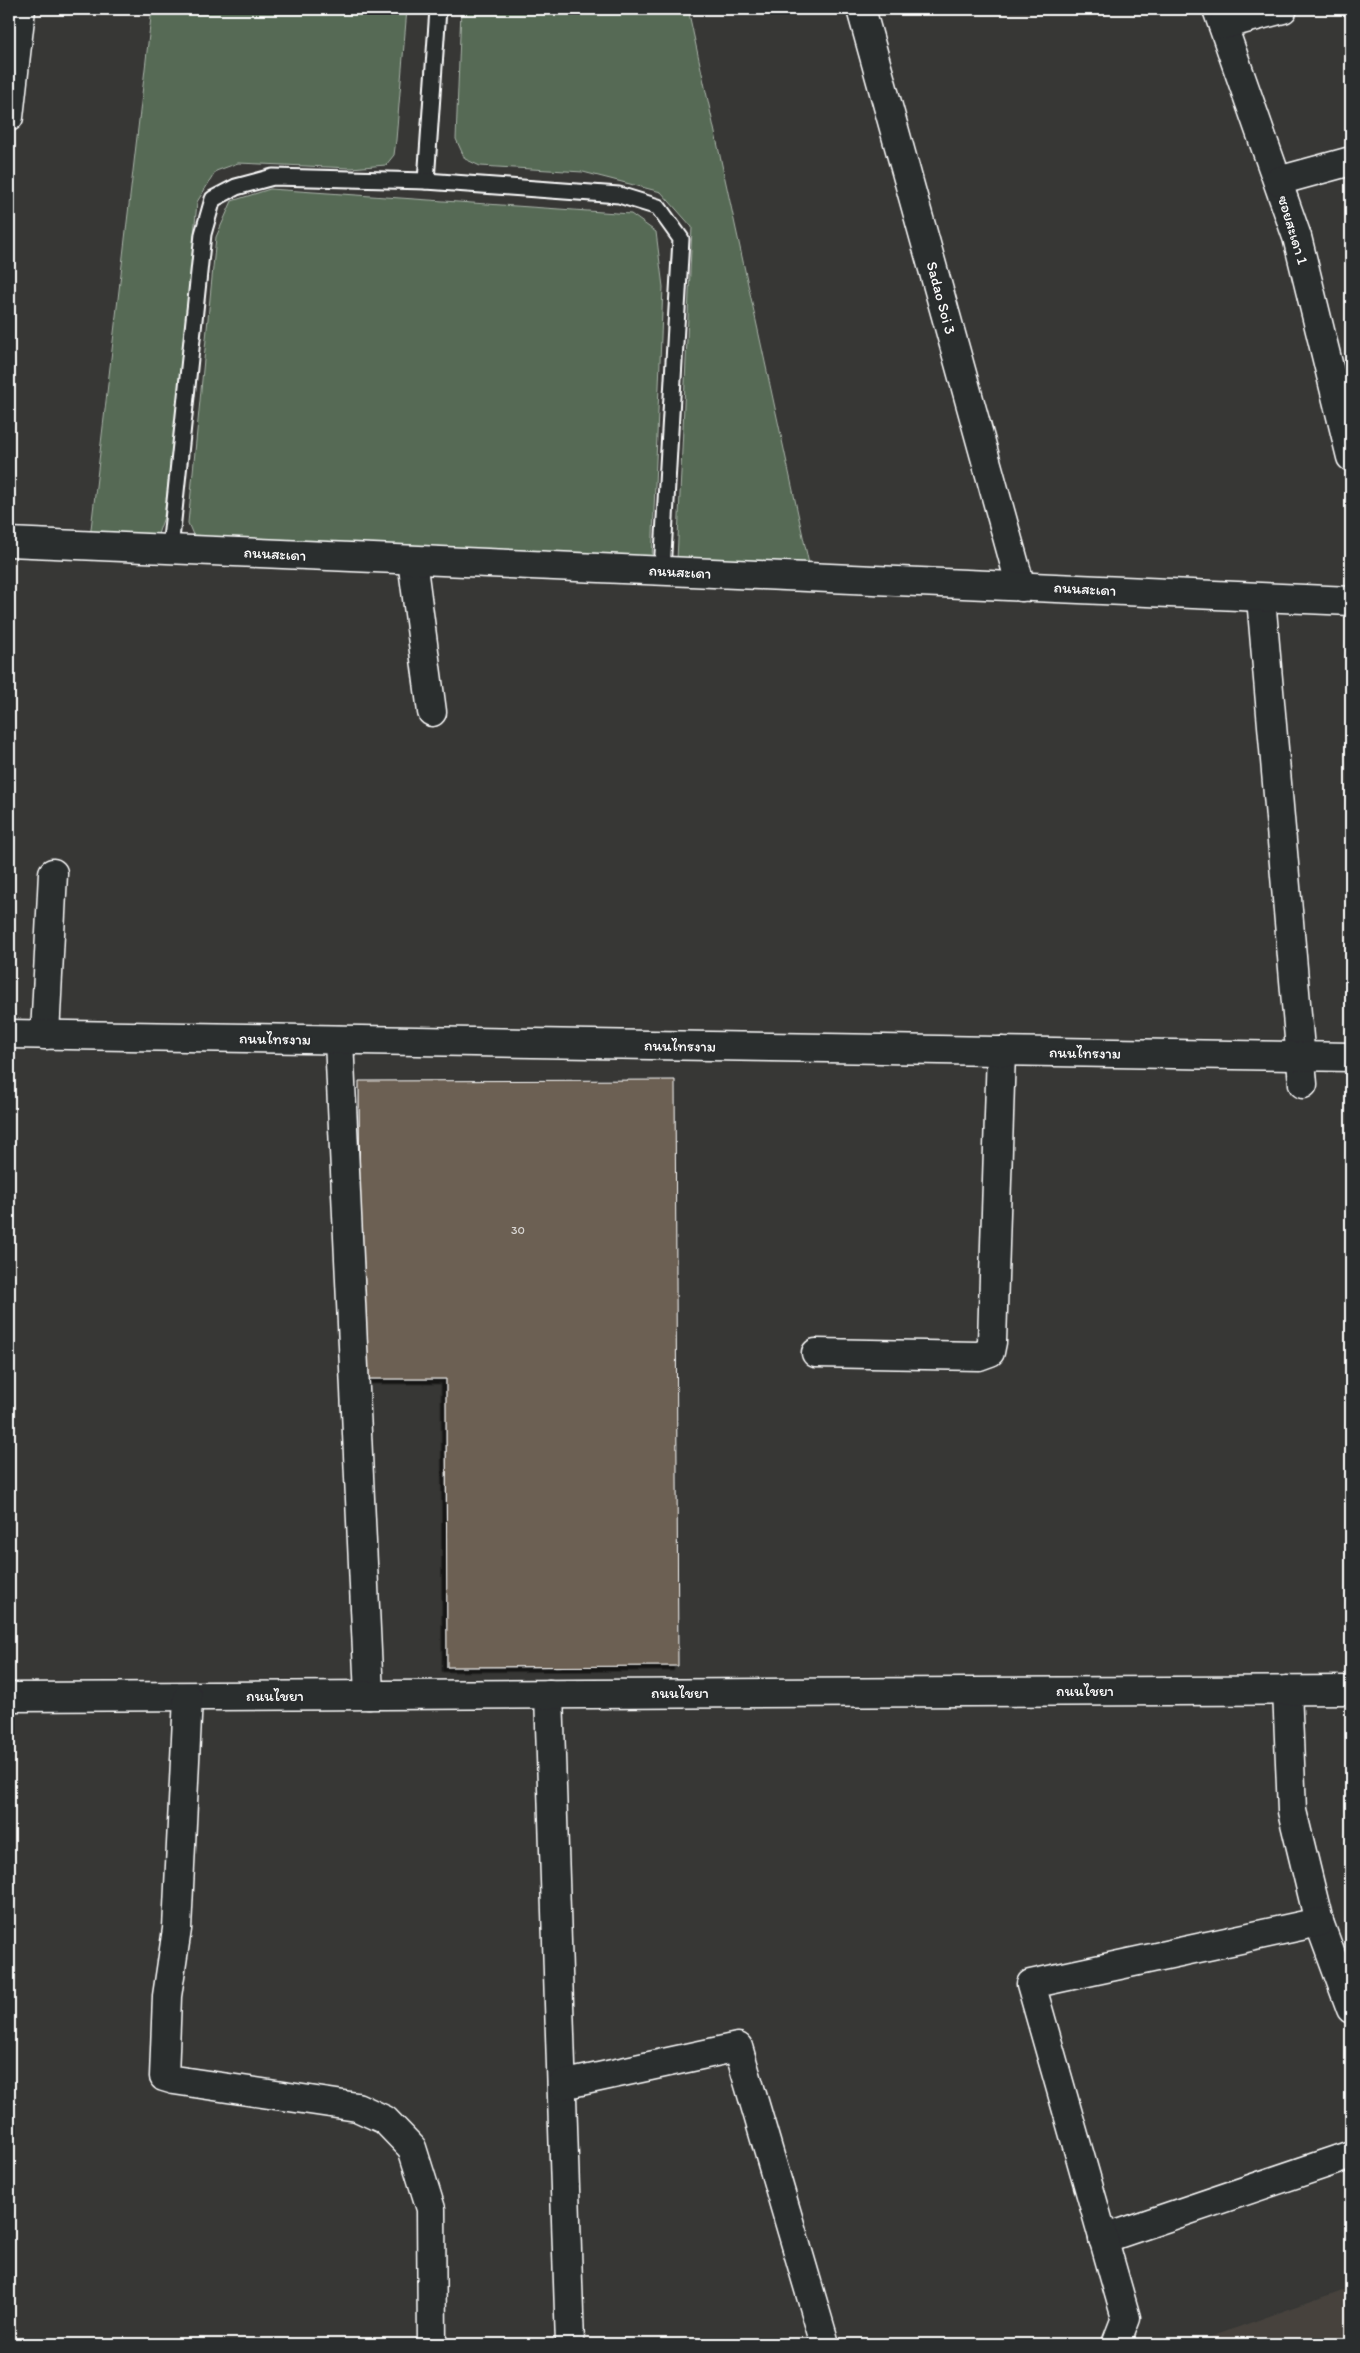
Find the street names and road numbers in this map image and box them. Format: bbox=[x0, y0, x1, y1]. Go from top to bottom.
street label: ซอยสะเดา 1 bbox=[1274, 193, 1312, 267]
street label: Sadao Soi 3 bbox=[923, 260, 959, 336]
street label: ถนนสะเดา bbox=[243, 543, 307, 565]
street label: ถนนสะเดา bbox=[648, 561, 712, 583]
street label: ถนนสะเดา bbox=[1053, 578, 1117, 600]
street label: ถนนไทรงาม bbox=[239, 1029, 311, 1049]
street label: ถนนไทรงาม bbox=[644, 1036, 716, 1056]
street label: ถนนไทรงาม bbox=[1049, 1043, 1121, 1063]
street label: ถนนไชยา bbox=[1056, 1682, 1114, 1700]
street label: ถนนไชยา bbox=[651, 1684, 709, 1702]
street label: ถนนไชยา bbox=[246, 1687, 304, 1705]

